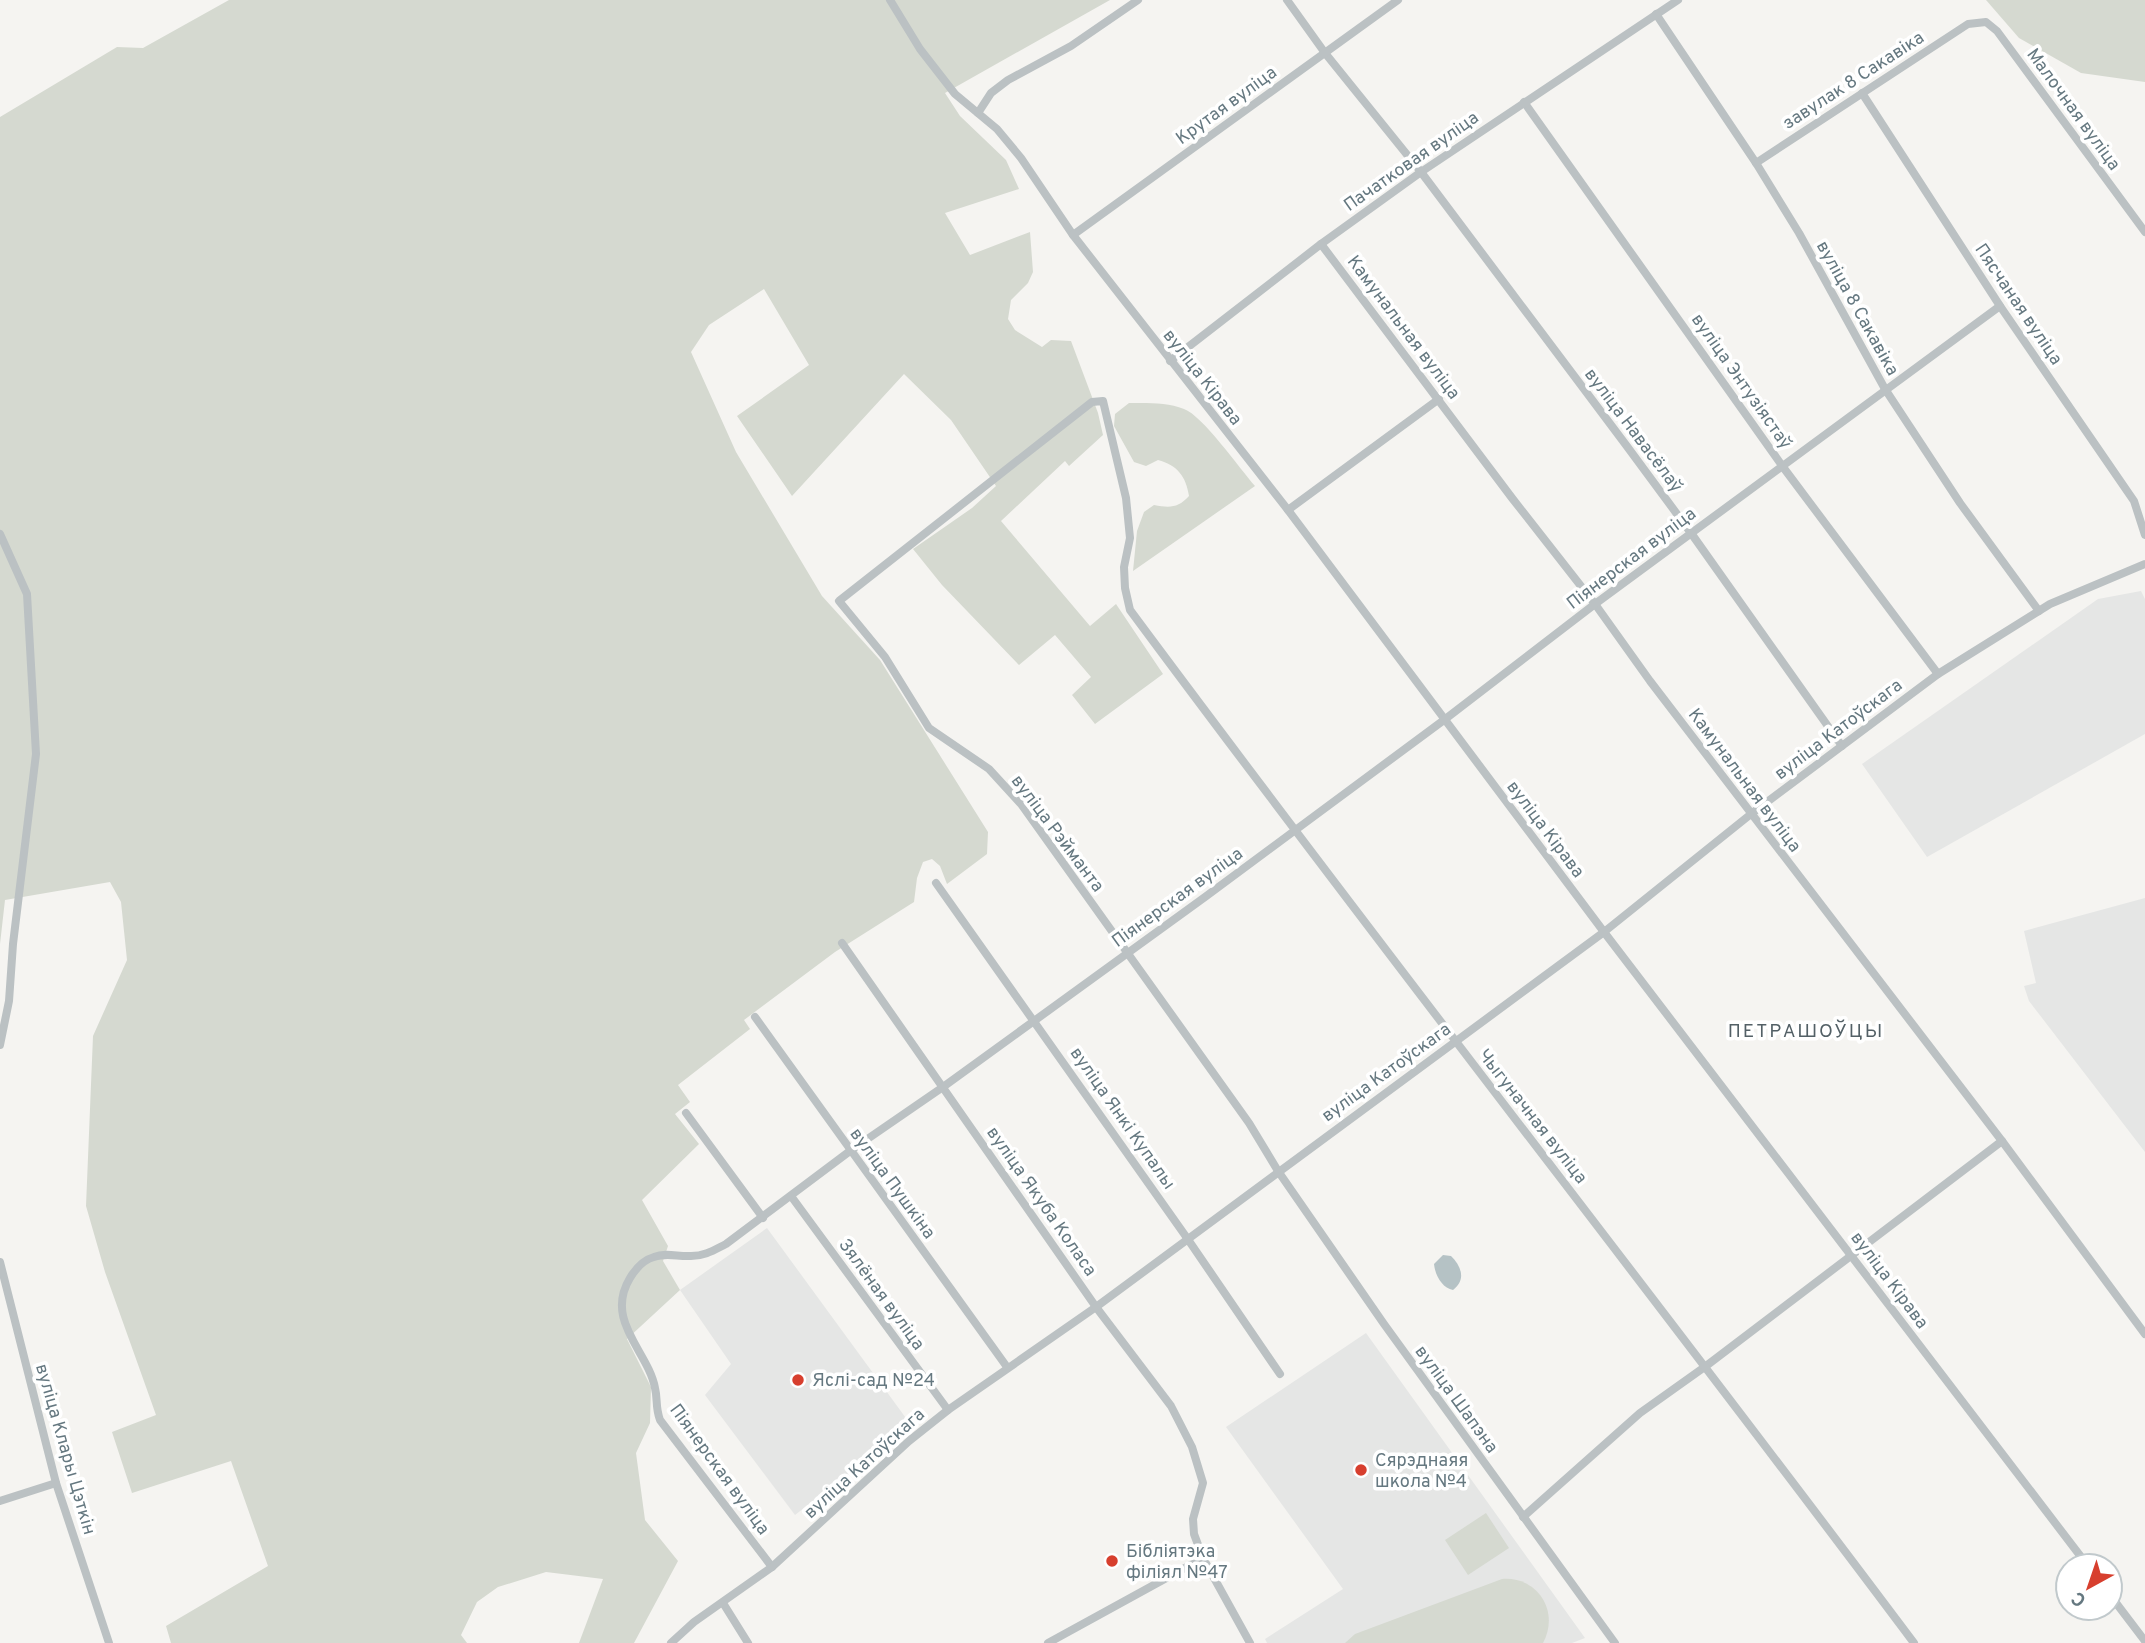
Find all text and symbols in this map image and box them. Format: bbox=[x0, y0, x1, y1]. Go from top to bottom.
street label: завулак 8 Сакавіка bbox=[1779, 27, 1929, 136]
street label: Малочная вуліца bbox=[2021, 44, 2125, 176]
street label: Крутая вуліца bbox=[1172, 62, 1282, 151]
street label: Пачатковая вуліца bbox=[1340, 107, 1484, 217]
street label: вуліца 8 Сакавіка bbox=[1810, 237, 1903, 380]
street label: Пясчаная вуліца bbox=[1969, 240, 2067, 370]
street label: Камунальная вуліца bbox=[1341, 251, 1464, 404]
street label: вуліца Энтузіястаў bbox=[1685, 310, 1796, 454]
street label: вуліца Кірава bbox=[1157, 325, 1247, 431]
street label: вуліца Навасёлаў bbox=[1579, 364, 1687, 498]
street label: Піянерская вуліца bbox=[1563, 503, 1701, 615]
street label: вуліца Катоўскага bbox=[1770, 675, 1908, 786]
street label: Камунальная вуліца bbox=[1682, 704, 1805, 857]
street label: вуліца Рэйманта bbox=[1005, 771, 1109, 897]
street label: вуліца Кірава bbox=[1501, 777, 1589, 883]
street label: Піянерская вуліца bbox=[1108, 843, 1248, 954]
street label: вуліца Катоўскага bbox=[1318, 1019, 1456, 1128]
district label: ПЕТРАШОЎЦЫ bbox=[1728, 1019, 1884, 1044]
street label: вуліца Янкі Купалы bbox=[1064, 1043, 1180, 1195]
street label: Чыгуначная вуліца bbox=[1472, 1045, 1592, 1189]
street label: вуліца Якуба Коласа bbox=[980, 1123, 1101, 1281]
street label: вуліца Пушкіна bbox=[844, 1124, 940, 1244]
street label: вуліца Кірава bbox=[1845, 1228, 1933, 1334]
street label: Зялёная вуліца bbox=[833, 1235, 929, 1355]
street label: вуліца Шапэна bbox=[1409, 1341, 1503, 1458]
street label: вуліца Клары Цэткін bbox=[29, 1361, 100, 1538]
place label: Яслі-сад №24 bbox=[812, 1370, 935, 1393]
marker: Яслі-сад №24 bbox=[790, 1372, 806, 1388]
street label: Піянерская вуліца bbox=[663, 1400, 774, 1540]
street label: вуліца Катоўскага bbox=[800, 1404, 930, 1524]
place label: Сярэднаяя школа №4 bbox=[1375, 1450, 1468, 1494]
marker: Сярэднаяя школа №4 bbox=[1353, 1462, 1369, 1478]
place label: Бібліятэка філіял №47 bbox=[1126, 1541, 1228, 1585]
north arrow bbox=[2054, 1552, 2124, 1622]
marker: Бібліятэка філіял №47 bbox=[1104, 1553, 1120, 1569]
text: С bbox=[2067, 1585, 2092, 1612]

